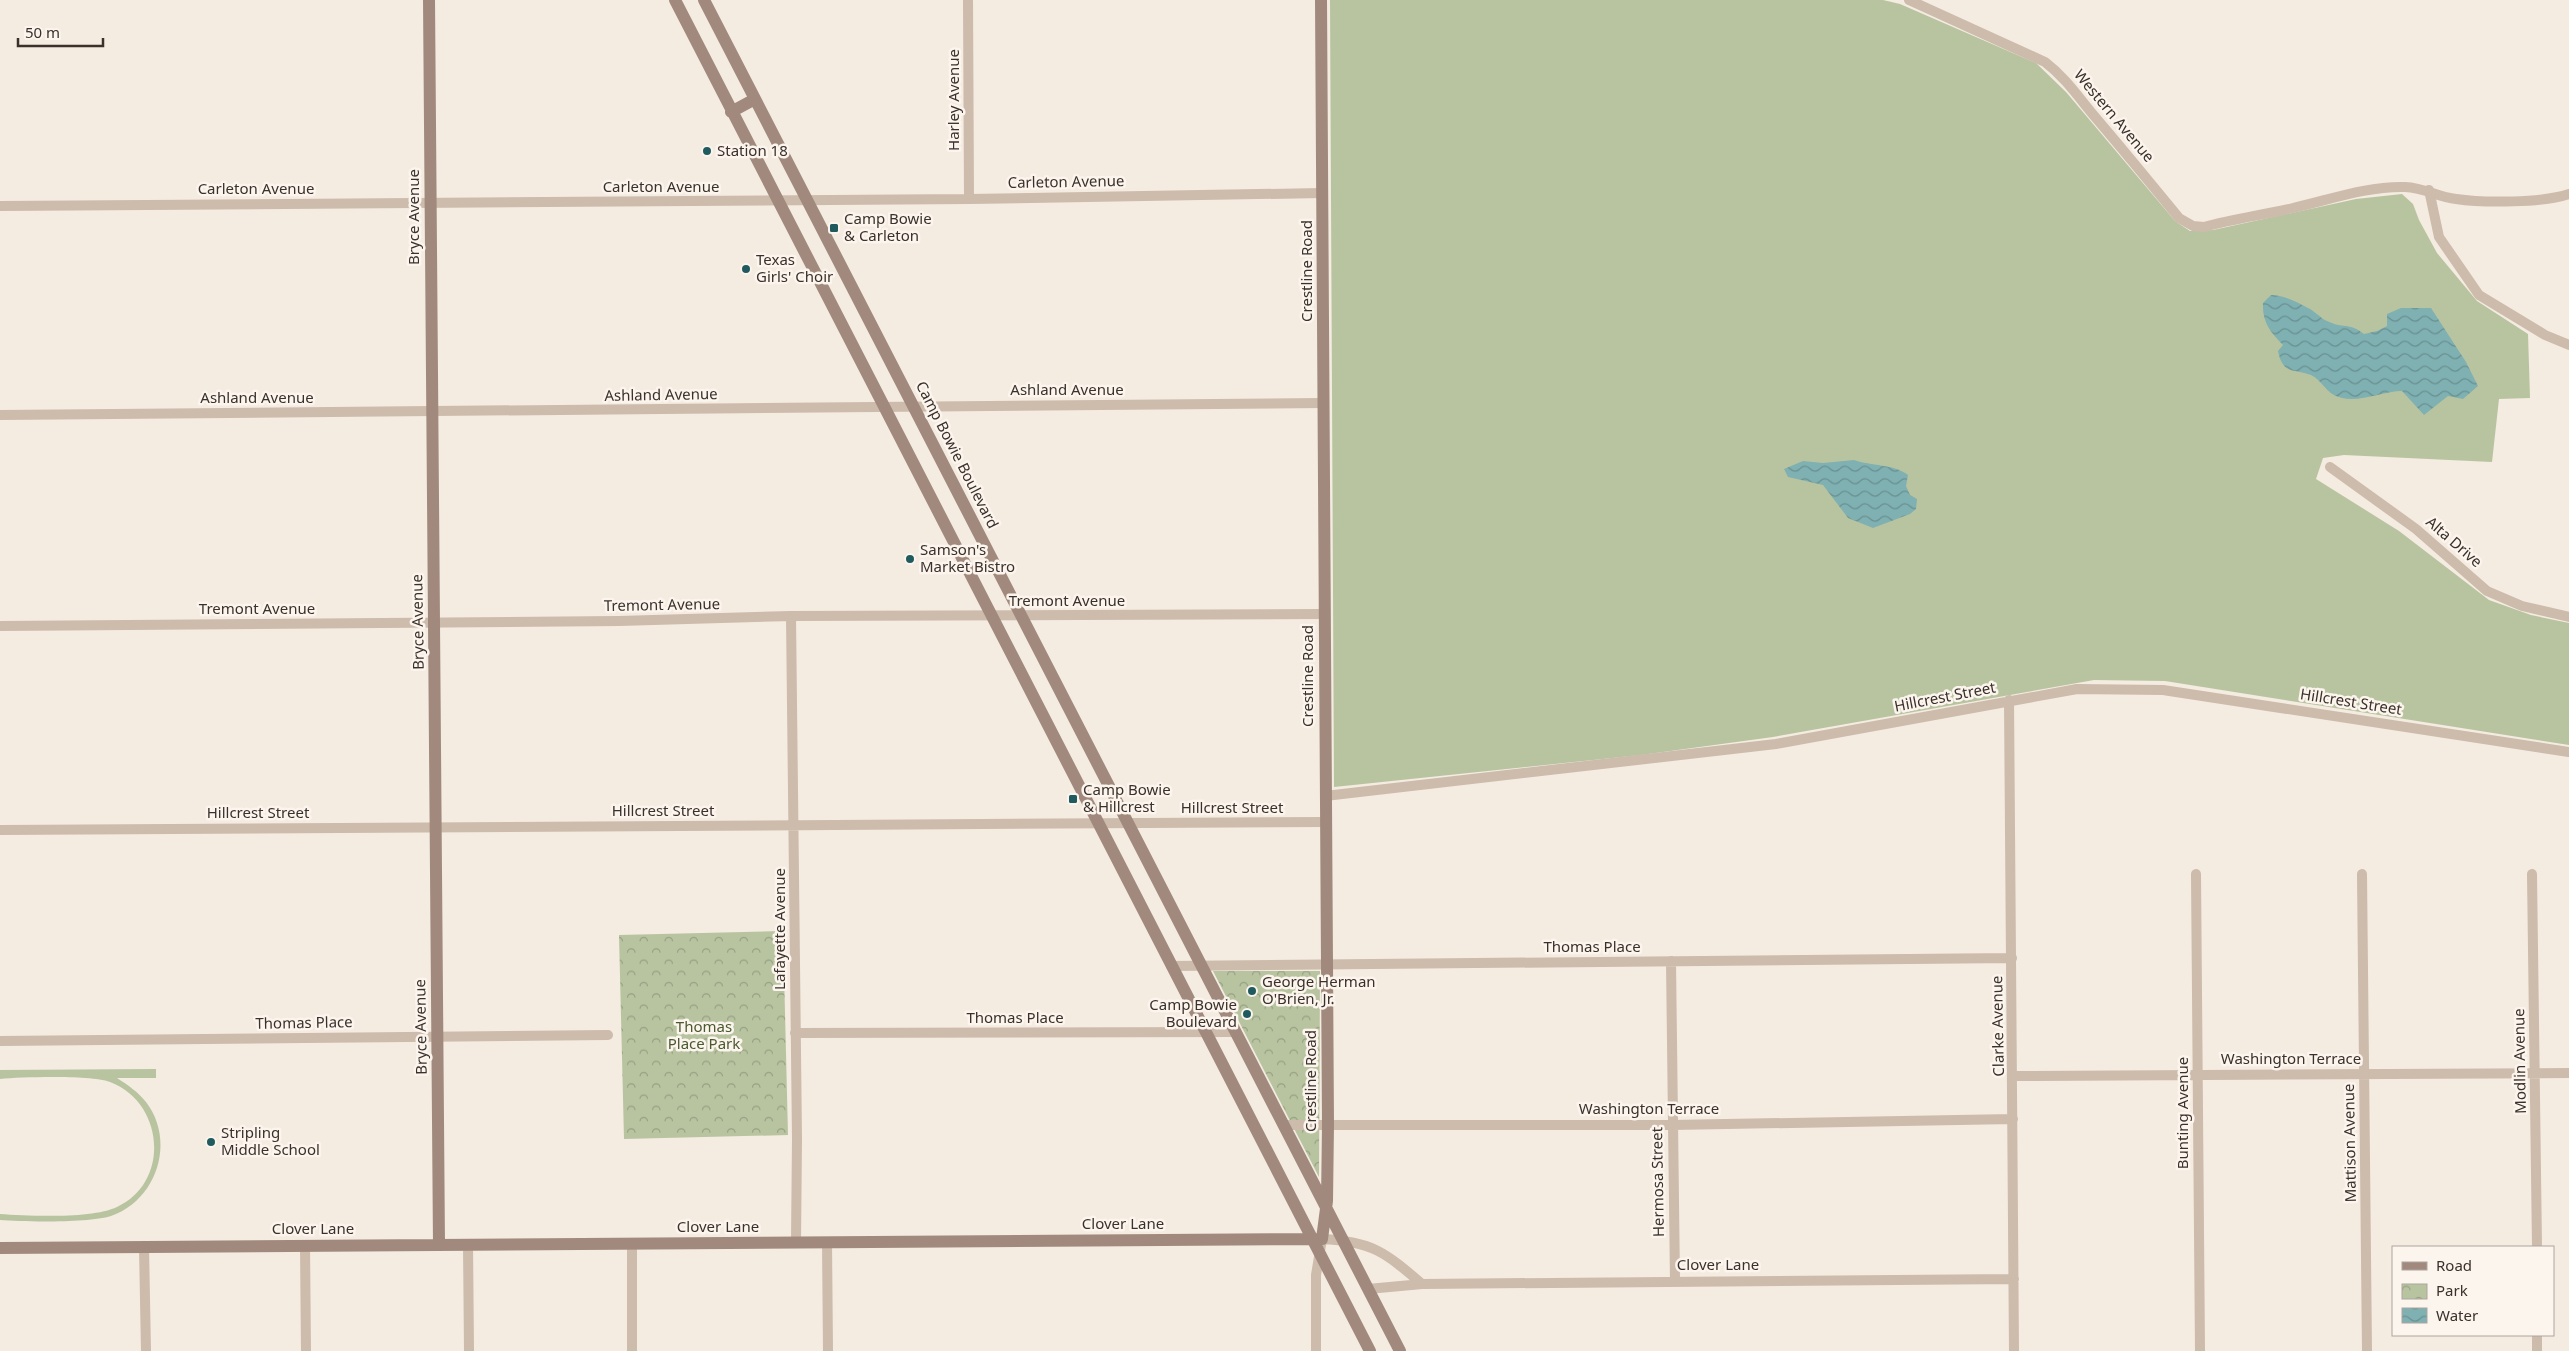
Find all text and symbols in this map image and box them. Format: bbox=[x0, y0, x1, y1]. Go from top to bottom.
scale bar bbox=[18, 15, 102, 47]
text: 50 m bbox=[25, 22, 60, 42]
street label: Harley Avenue bbox=[943, 49, 963, 151]
street label: Western Avenue bbox=[2070, 65, 2159, 166]
place label: Station 18 bbox=[717, 140, 788, 160]
marker: Station 18 bbox=[701, 145, 713, 157]
street label: Bryce Avenue bbox=[403, 169, 423, 265]
street label: Carleton Avenue bbox=[1007, 170, 1125, 192]
street label: Carleton Avenue bbox=[603, 176, 719, 196]
street label: Carleton Avenue bbox=[198, 178, 314, 198]
place label: Camp Bowie & Carleton bbox=[844, 208, 932, 245]
street label: Crestline Road bbox=[1296, 220, 1316, 322]
marker: Camp Bowie & Carleton bbox=[828, 222, 840, 234]
place label: Texas Girls' Choir bbox=[756, 249, 833, 286]
marker: Texas Girls' Choir bbox=[740, 263, 752, 275]
street label: Camp Bowie Boulevard bbox=[912, 377, 1004, 532]
street label: Ashland Avenue bbox=[1010, 379, 1124, 399]
street label: Ashland Avenue bbox=[604, 383, 718, 405]
street label: Ashland Avenue bbox=[200, 387, 314, 407]
street label: Alta Drive bbox=[2422, 511, 2487, 571]
place label: Samson's Market Bistro bbox=[920, 539, 1015, 576]
marker: Samson's Market Bistro bbox=[904, 553, 916, 565]
street label: Bryce Avenue bbox=[406, 574, 428, 670]
street label: Tremont Avenue bbox=[1009, 590, 1125, 610]
street label: Tremont Avenue bbox=[604, 593, 720, 615]
street label: Tremont Avenue bbox=[199, 598, 315, 618]
street label: Crestline Road bbox=[1297, 625, 1317, 727]
street label: Hillcrest Street bbox=[1893, 676, 1998, 716]
street label: Hillcrest Street bbox=[2299, 683, 2404, 719]
place label: Camp Bowie & Hillcrest bbox=[1083, 779, 1171, 816]
marker: Camp Bowie & Hillcrest bbox=[1067, 793, 1079, 805]
street label: Hillcrest Street bbox=[1181, 797, 1284, 817]
street label: Hillcrest Street bbox=[612, 800, 715, 820]
street label: Hillcrest Street bbox=[207, 802, 310, 822]
street label: Lafayette Avenue bbox=[769, 868, 789, 990]
street label: Thomas Place bbox=[1543, 936, 1641, 956]
place label: George Herman O'Brien, Jr. bbox=[1262, 971, 1376, 1008]
street label: Clarke Avenue bbox=[1986, 975, 2008, 1077]
street label: Bryce Avenue bbox=[409, 979, 431, 1075]
marker: George Herman O'Brien, Jr. bbox=[1246, 985, 1258, 997]
place label: Camp Bowie Boulevard bbox=[1149, 994, 1237, 1031]
street label: Thomas Place bbox=[966, 1007, 1064, 1027]
marker: Camp Bowie Boulevard bbox=[1241, 1008, 1253, 1020]
street label: Modlin Avenue bbox=[2508, 1008, 2530, 1114]
street label: Thomas Place bbox=[255, 1011, 353, 1033]
park label: Thomas Place Park bbox=[668, 1016, 740, 1053]
street label: Crestline Road bbox=[1300, 1030, 1320, 1132]
street label: Washington Terrace bbox=[2221, 1048, 2361, 1068]
street label: Bunting Avenue bbox=[2172, 1057, 2192, 1169]
street label: Mattison Avenue bbox=[2338, 1083, 2360, 1203]
street label: Washington Terrace bbox=[1579, 1098, 1719, 1118]
place label: Stripling Middle School bbox=[221, 1122, 320, 1159]
street label: Hermosa Street bbox=[1646, 1126, 1668, 1237]
marker: Stripling Middle School bbox=[205, 1136, 217, 1148]
street label: Clover Lane bbox=[1082, 1213, 1164, 1233]
street label: Clover Lane bbox=[677, 1216, 759, 1236]
street label: Clover Lane bbox=[272, 1218, 354, 1238]
legend bbox=[2392, 1246, 2554, 1336]
street label: Clover Lane bbox=[1677, 1254, 1759, 1274]
text: Road bbox=[2436, 1255, 2472, 1275]
text: Park bbox=[2436, 1280, 2468, 1300]
text: Water bbox=[2436, 1305, 2478, 1325]

